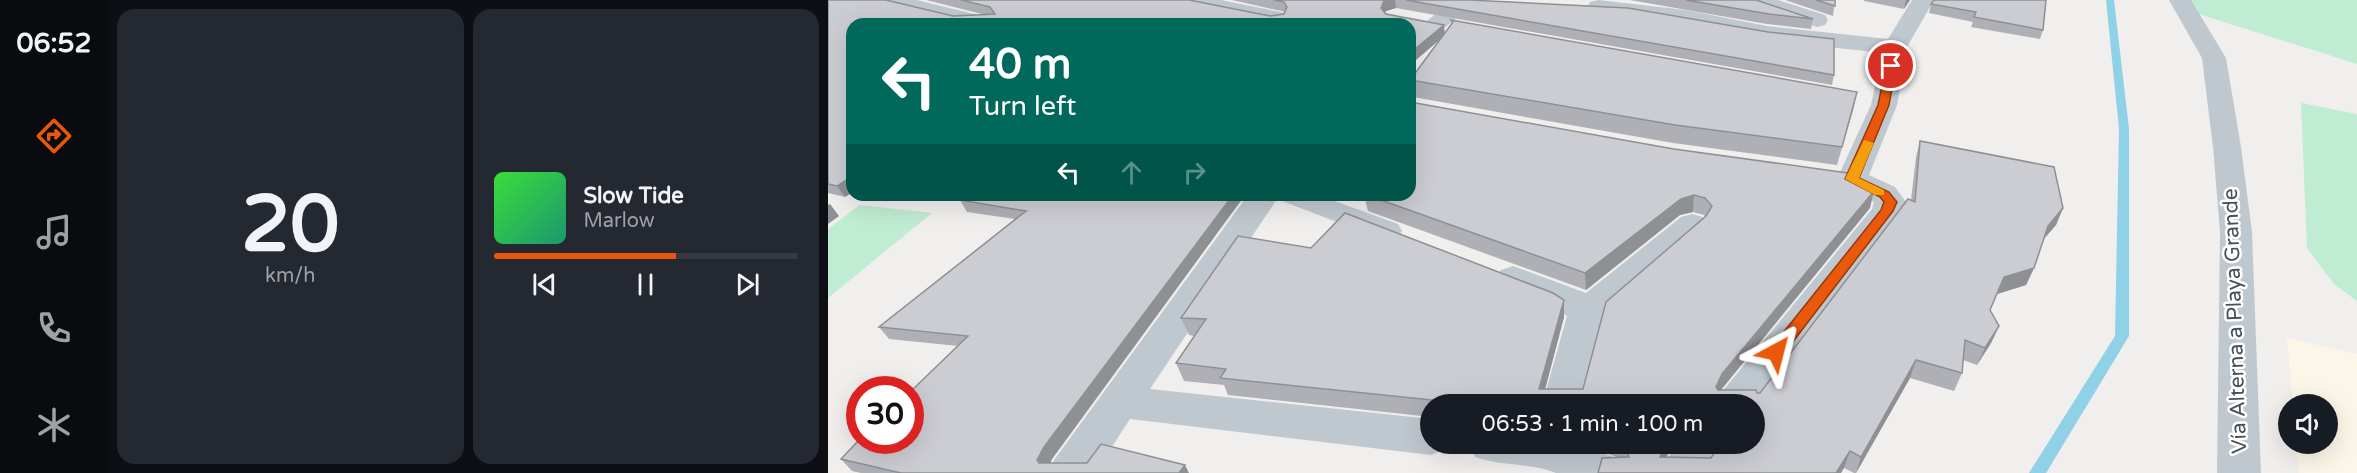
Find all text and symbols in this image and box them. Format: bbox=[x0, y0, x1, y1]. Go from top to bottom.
text: 06:52 bbox=[17, 27, 91, 60]
text: 40 m bbox=[969, 39, 1071, 90]
pin bbox=[1865, 40, 1916, 91]
icon: left bbox=[870, 42, 948, 120]
icon: arrive bbox=[1874, 49, 1907, 82]
text: Turn left bbox=[969, 90, 1076, 123]
icon: directions bbox=[33, 115, 75, 157]
icon: left bbox=[1052, 156, 1085, 189]
icon: ahead bbox=[1115, 156, 1148, 189]
icon: right bbox=[1178, 156, 1211, 189]
text: 20 bbox=[241, 178, 339, 272]
text: Slow Tide bbox=[584, 183, 684, 209]
street label: Vía Alterna a Playa Grande bbox=[2218, 188, 2252, 454]
text: Marlow bbox=[584, 209, 655, 233]
icon: music bbox=[33, 211, 75, 253]
text: km/h bbox=[265, 264, 315, 288]
icon: previous bbox=[528, 268, 561, 301]
icon: pause bbox=[629, 268, 662, 301]
icon: next bbox=[731, 268, 764, 301]
icon: phone bbox=[33, 307, 75, 349]
position arrow bbox=[1744, 320, 1808, 384]
speed limit sign: 30 bbox=[846, 376, 924, 454]
map controls bbox=[2278, 394, 2338, 454]
button: sound bbox=[2278, 394, 2338, 454]
icon: climate bbox=[33, 404, 75, 446]
text: 06:53 · 1 min · 100 m bbox=[1482, 411, 1703, 437]

